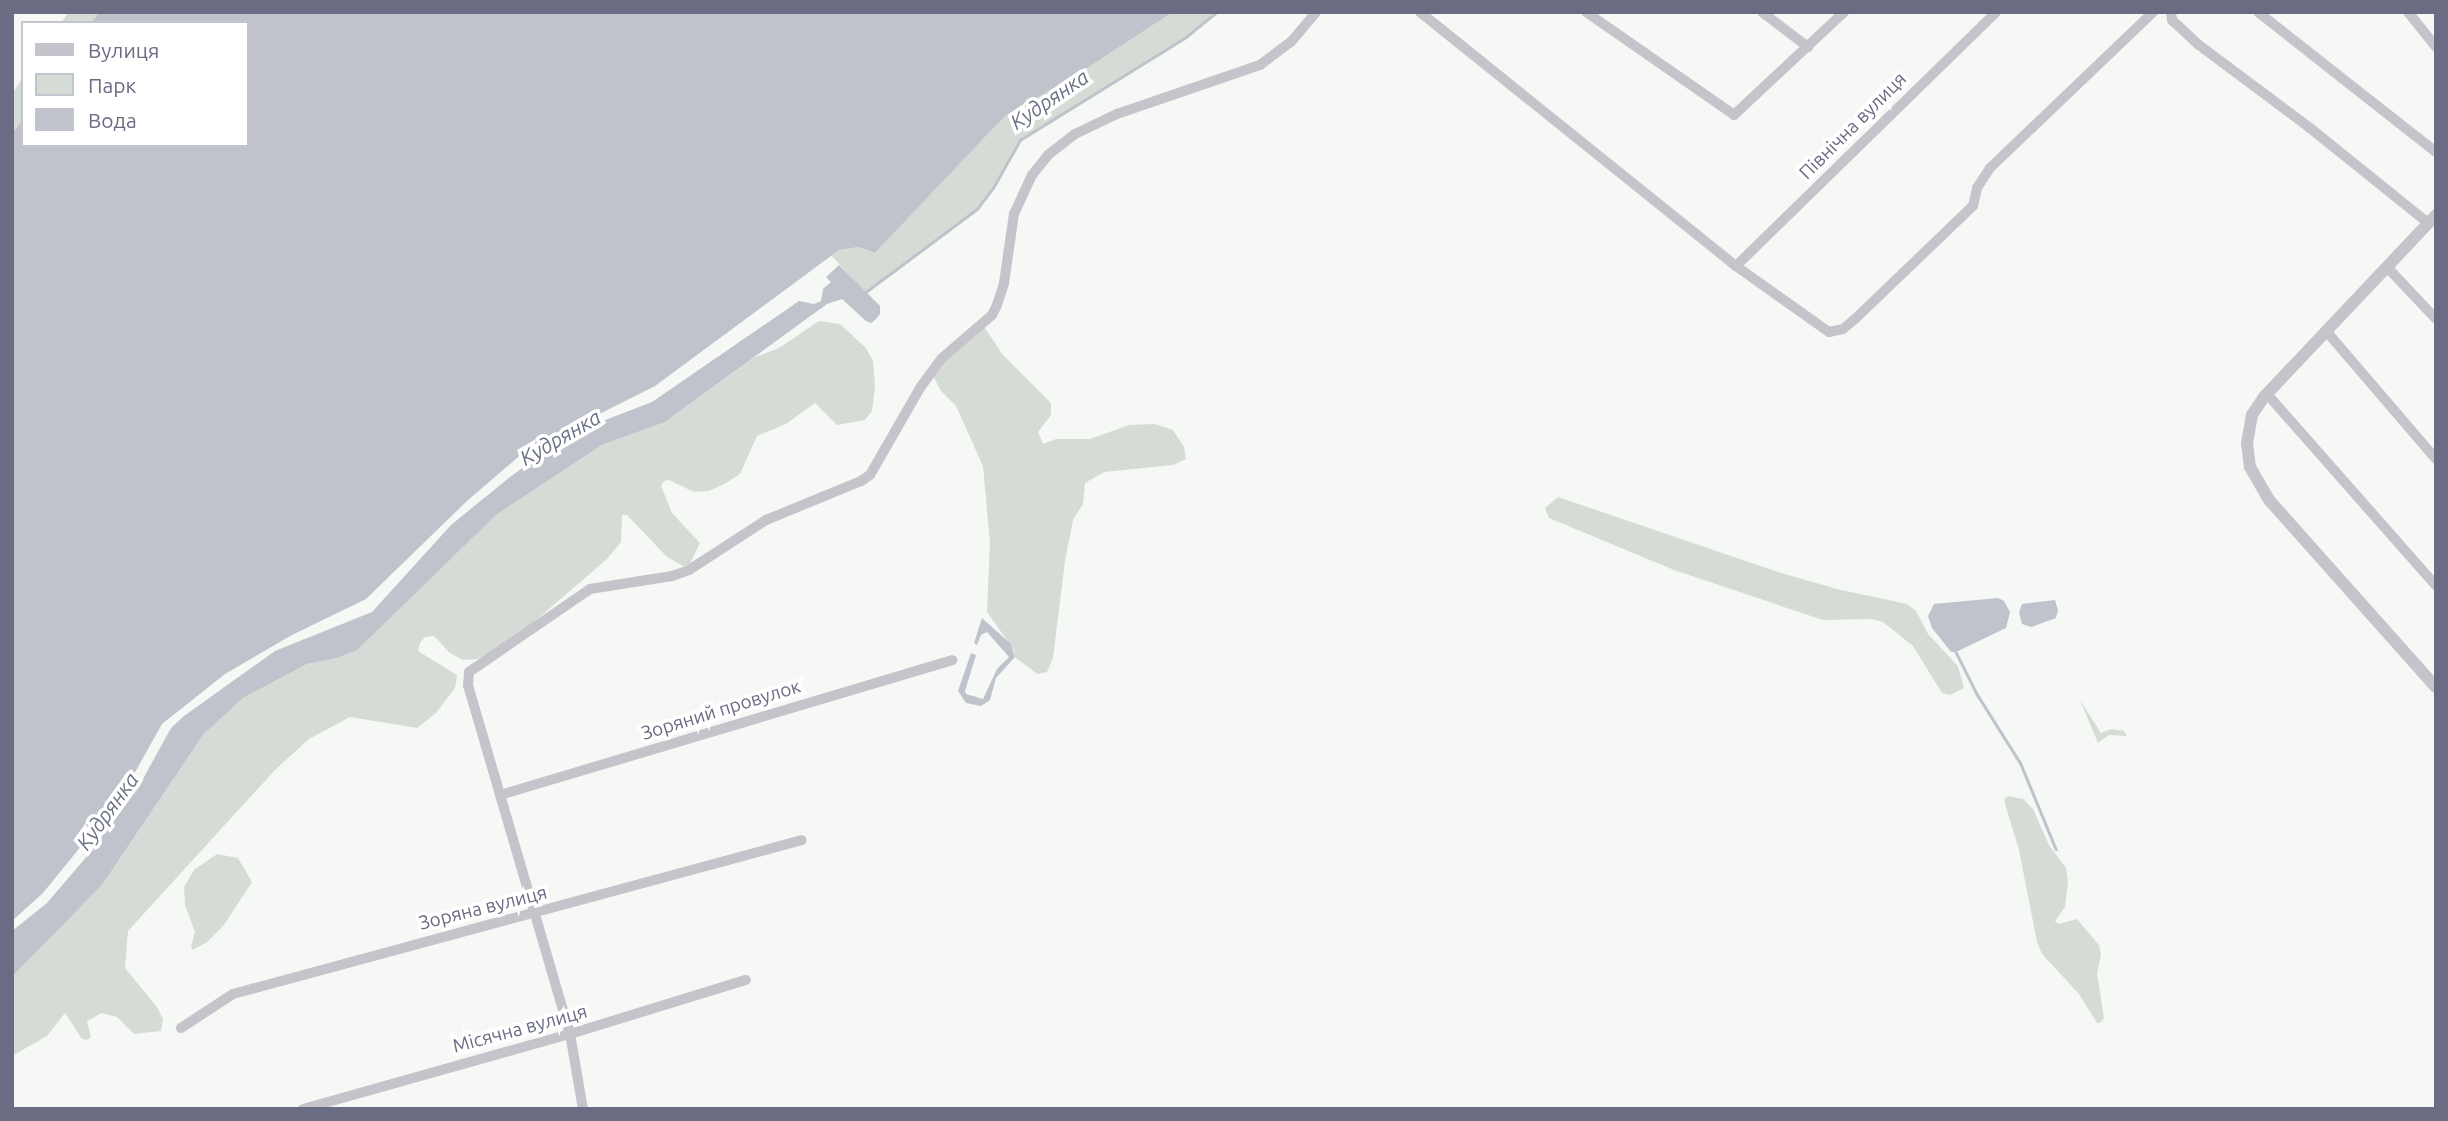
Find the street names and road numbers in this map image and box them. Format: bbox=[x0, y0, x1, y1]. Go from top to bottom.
street label: Північна вулиця bbox=[1795, 68, 1911, 184]
street label: Зоряний провулок bbox=[639, 675, 803, 745]
street label: Зоряна вулиця bbox=[417, 881, 549, 935]
street label: Місячна вулиця bbox=[450, 1000, 590, 1058]

